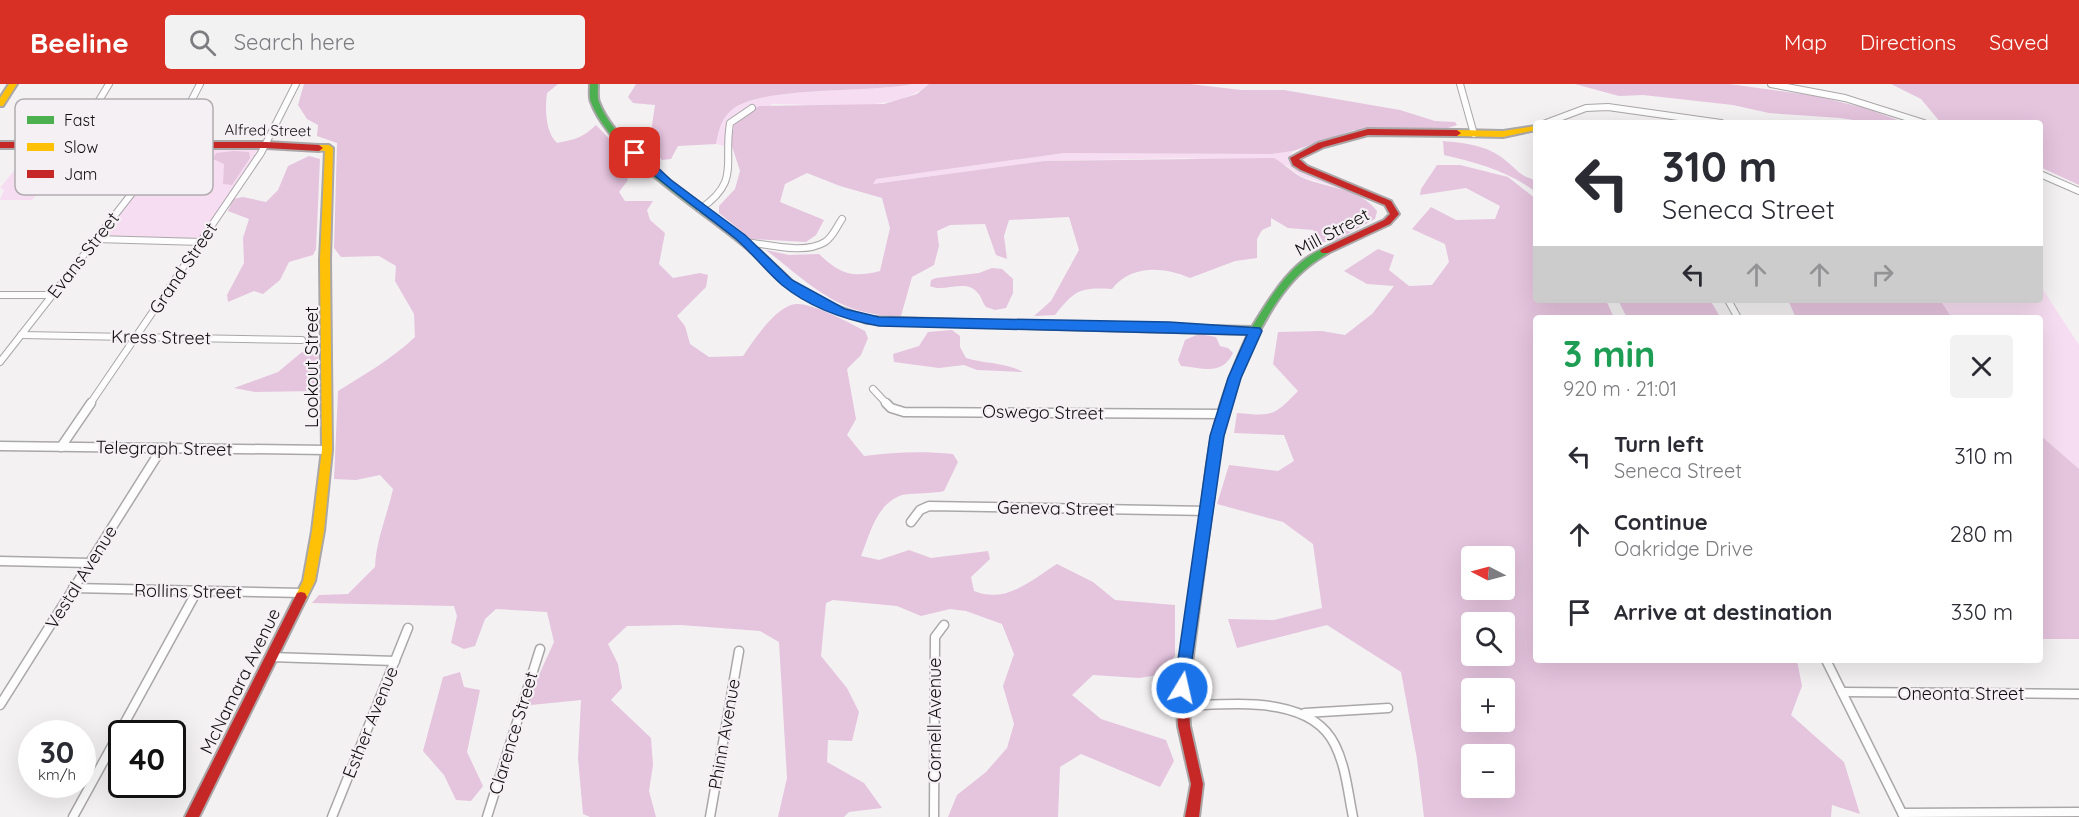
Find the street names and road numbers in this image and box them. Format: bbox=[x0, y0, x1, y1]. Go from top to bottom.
street label: Alfred Street bbox=[225, 120, 311, 140]
street label: Mill Street bbox=[1291, 203, 1373, 261]
street label: Evans Street bbox=[42, 207, 124, 303]
street label: Grand Street bbox=[144, 218, 222, 318]
street label: Lookout Street bbox=[300, 306, 323, 428]
street label: Kress Street bbox=[111, 325, 211, 349]
street label: Oswego Street bbox=[982, 399, 1104, 425]
street label: Telegraph Street bbox=[95, 435, 233, 461]
street label: Geneva Street bbox=[997, 495, 1115, 521]
street label: Vestal Avenue bbox=[40, 521, 122, 633]
street label: Rollins Street bbox=[134, 579, 242, 603]
street label: McNamara Avenue bbox=[195, 604, 285, 758]
street label: Cornell Avenue bbox=[923, 658, 946, 782]
street label: Esther Avenue bbox=[337, 663, 403, 781]
street label: Clarence Street bbox=[483, 669, 543, 797]
street label: Phinn Avenue bbox=[703, 677, 745, 791]
street label: Oneonta Street bbox=[1898, 682, 2024, 705]

